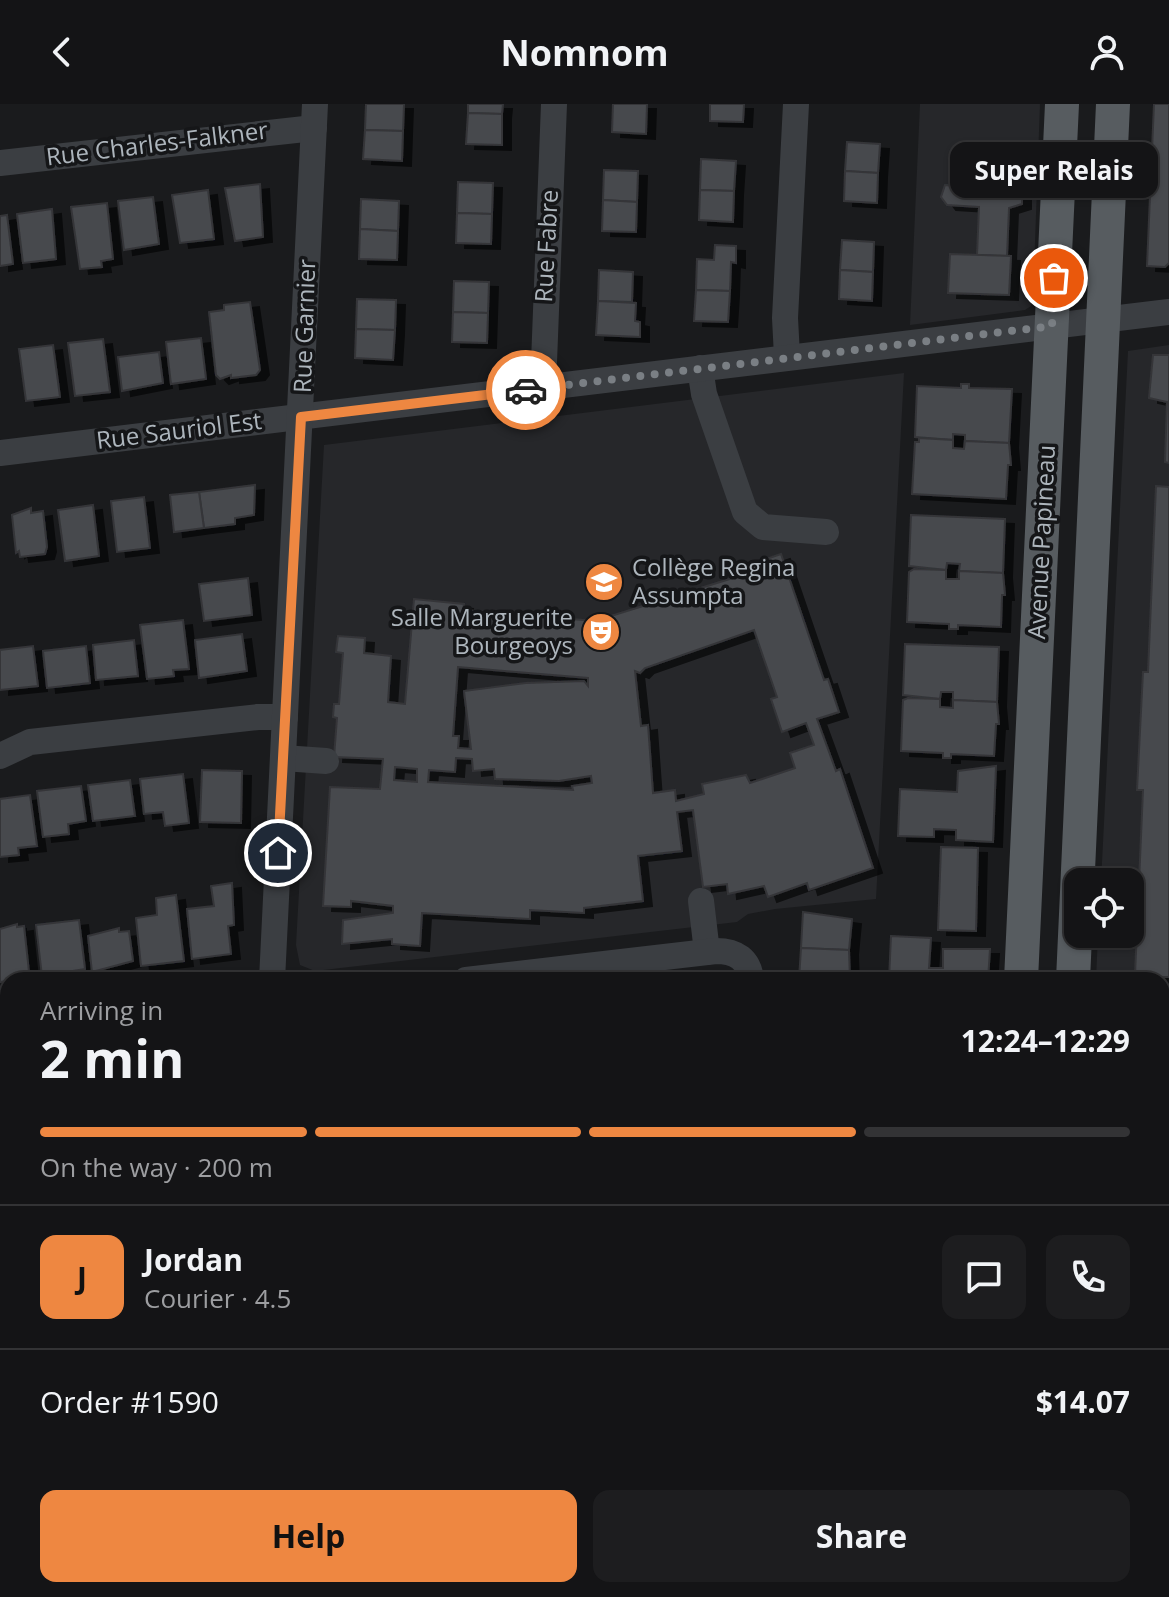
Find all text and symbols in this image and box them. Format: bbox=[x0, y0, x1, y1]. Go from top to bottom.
text: Nomnom bbox=[500, 28, 669, 77]
icon: back bbox=[40, 30, 84, 74]
icon: person bbox=[1085, 30, 1129, 74]
street label: Rue Charles-Falkner bbox=[44, 113, 270, 172]
callout: Super Relais bbox=[950, 142, 1158, 198]
text: Super Relais bbox=[975, 152, 1133, 188]
street label: Rue Fabre bbox=[526, 189, 565, 303]
pin bbox=[1020, 244, 1088, 312]
icon: bag bbox=[1032, 256, 1076, 300]
street label: Rue Garnier bbox=[285, 258, 322, 393]
courier bbox=[486, 350, 566, 430]
icon: car bbox=[504, 368, 548, 412]
street label: Rue Sauriol Est bbox=[94, 403, 263, 456]
street label: Avenue Papineau bbox=[1019, 444, 1062, 640]
place label: Collège Regina Assumpta bbox=[632, 550, 795, 611]
school or university icon: Collège Regina Assumpta bbox=[583, 561, 625, 603]
place label: Salle Marguerite Bourgeoys bbox=[391, 600, 573, 661]
theatre icon: Salle Marguerite Bourgeoys bbox=[580, 611, 622, 653]
pin bbox=[244, 819, 312, 887]
icon: home bbox=[256, 831, 300, 875]
map controls bbox=[1064, 868, 1144, 948]
button: locate bbox=[1064, 868, 1144, 948]
text: Arriving in bbox=[40, 992, 163, 1028]
text: 12:24–12:29 bbox=[961, 1020, 1130, 1061]
text: 2 min bbox=[40, 1022, 184, 1093]
text: On the way · 200 m bbox=[40, 1149, 273, 1185]
button: chat bbox=[942, 1235, 1026, 1319]
button: phone bbox=[1046, 1235, 1130, 1319]
text: Jordan bbox=[144, 1239, 243, 1280]
text: J bbox=[77, 1257, 87, 1298]
text: Courier · 4.5 bbox=[144, 1280, 291, 1316]
text: Order #1590 bbox=[40, 1381, 219, 1422]
text: $14.07 bbox=[1036, 1381, 1130, 1422]
button: Help bbox=[40, 1490, 577, 1582]
button: Share bbox=[593, 1490, 1130, 1582]

